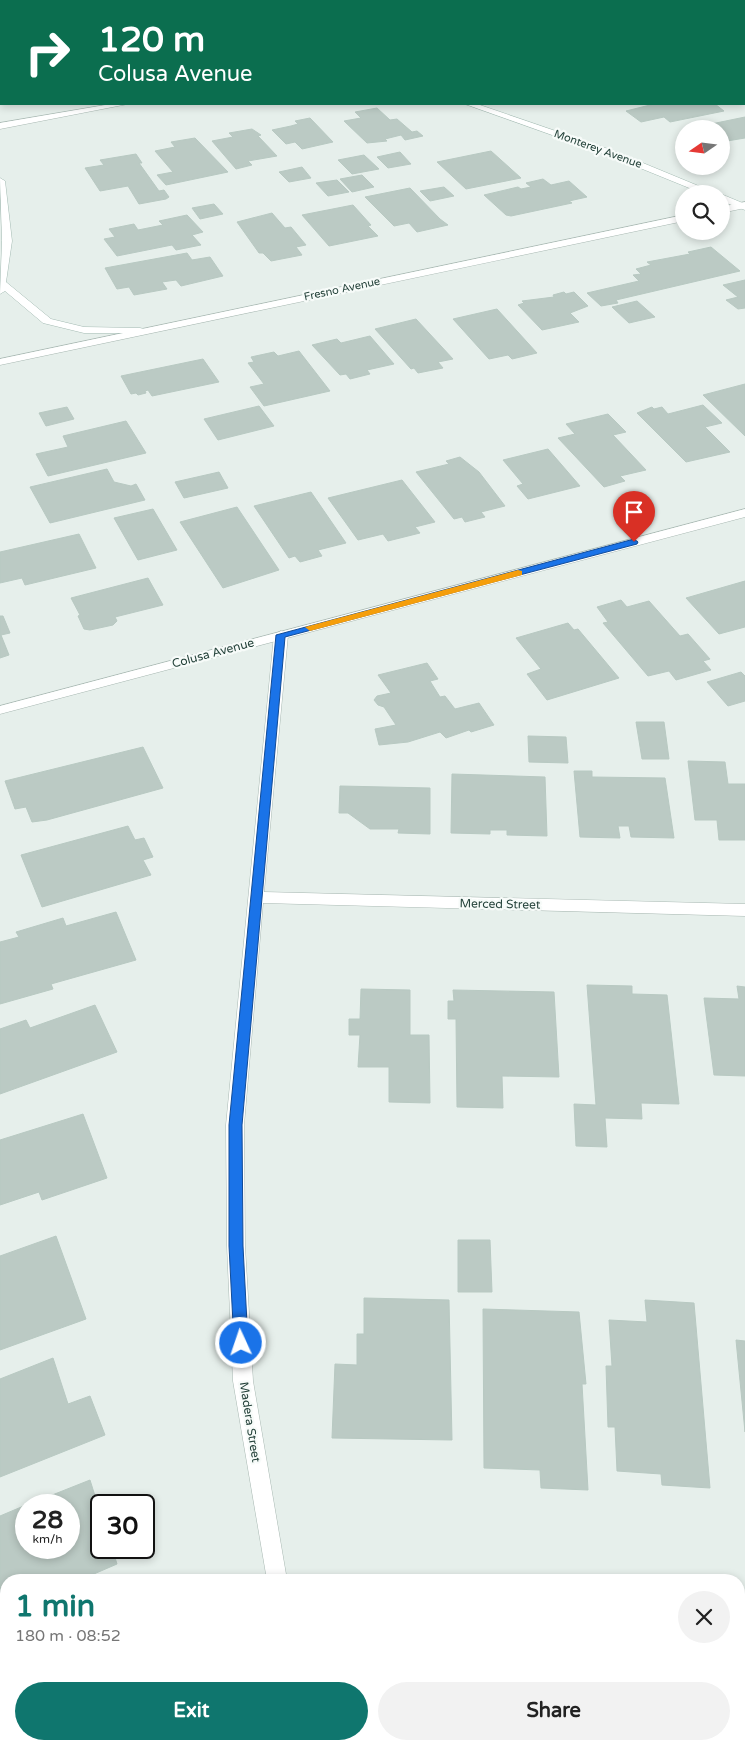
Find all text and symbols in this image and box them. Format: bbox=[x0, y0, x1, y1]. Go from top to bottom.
text: 120 m bbox=[98, 19, 205, 61]
icon: right bbox=[15, 20, 80, 85]
text: Colusa Avenue bbox=[98, 61, 253, 87]
north arrow bbox=[675, 120, 730, 175]
map controls bbox=[675, 120, 730, 240]
street label: Monterey Avenue bbox=[552, 127, 644, 171]
button: search bbox=[675, 185, 730, 240]
street label: Fresno Avenue bbox=[303, 275, 381, 303]
pin bbox=[613, 491, 655, 542]
icon: arrive bbox=[620, 498, 648, 526]
street label: Colusa Avenue bbox=[170, 635, 256, 671]
street label: Merced Street bbox=[460, 896, 541, 912]
position arrow bbox=[214, 1316, 266, 1368]
street label: Madera Street bbox=[237, 1381, 263, 1464]
speed limit sign: 30 bbox=[90, 1494, 155, 1559]
text: 28 bbox=[32, 1505, 63, 1535]
text: km/h bbox=[32, 1532, 63, 1546]
text: 1 min bbox=[15, 1588, 95, 1625]
button: close bbox=[678, 1591, 730, 1643]
text: 180 m · 08:52 bbox=[15, 1626, 121, 1646]
button: Exit bbox=[15, 1682, 368, 1740]
button: Share bbox=[378, 1682, 730, 1740]

